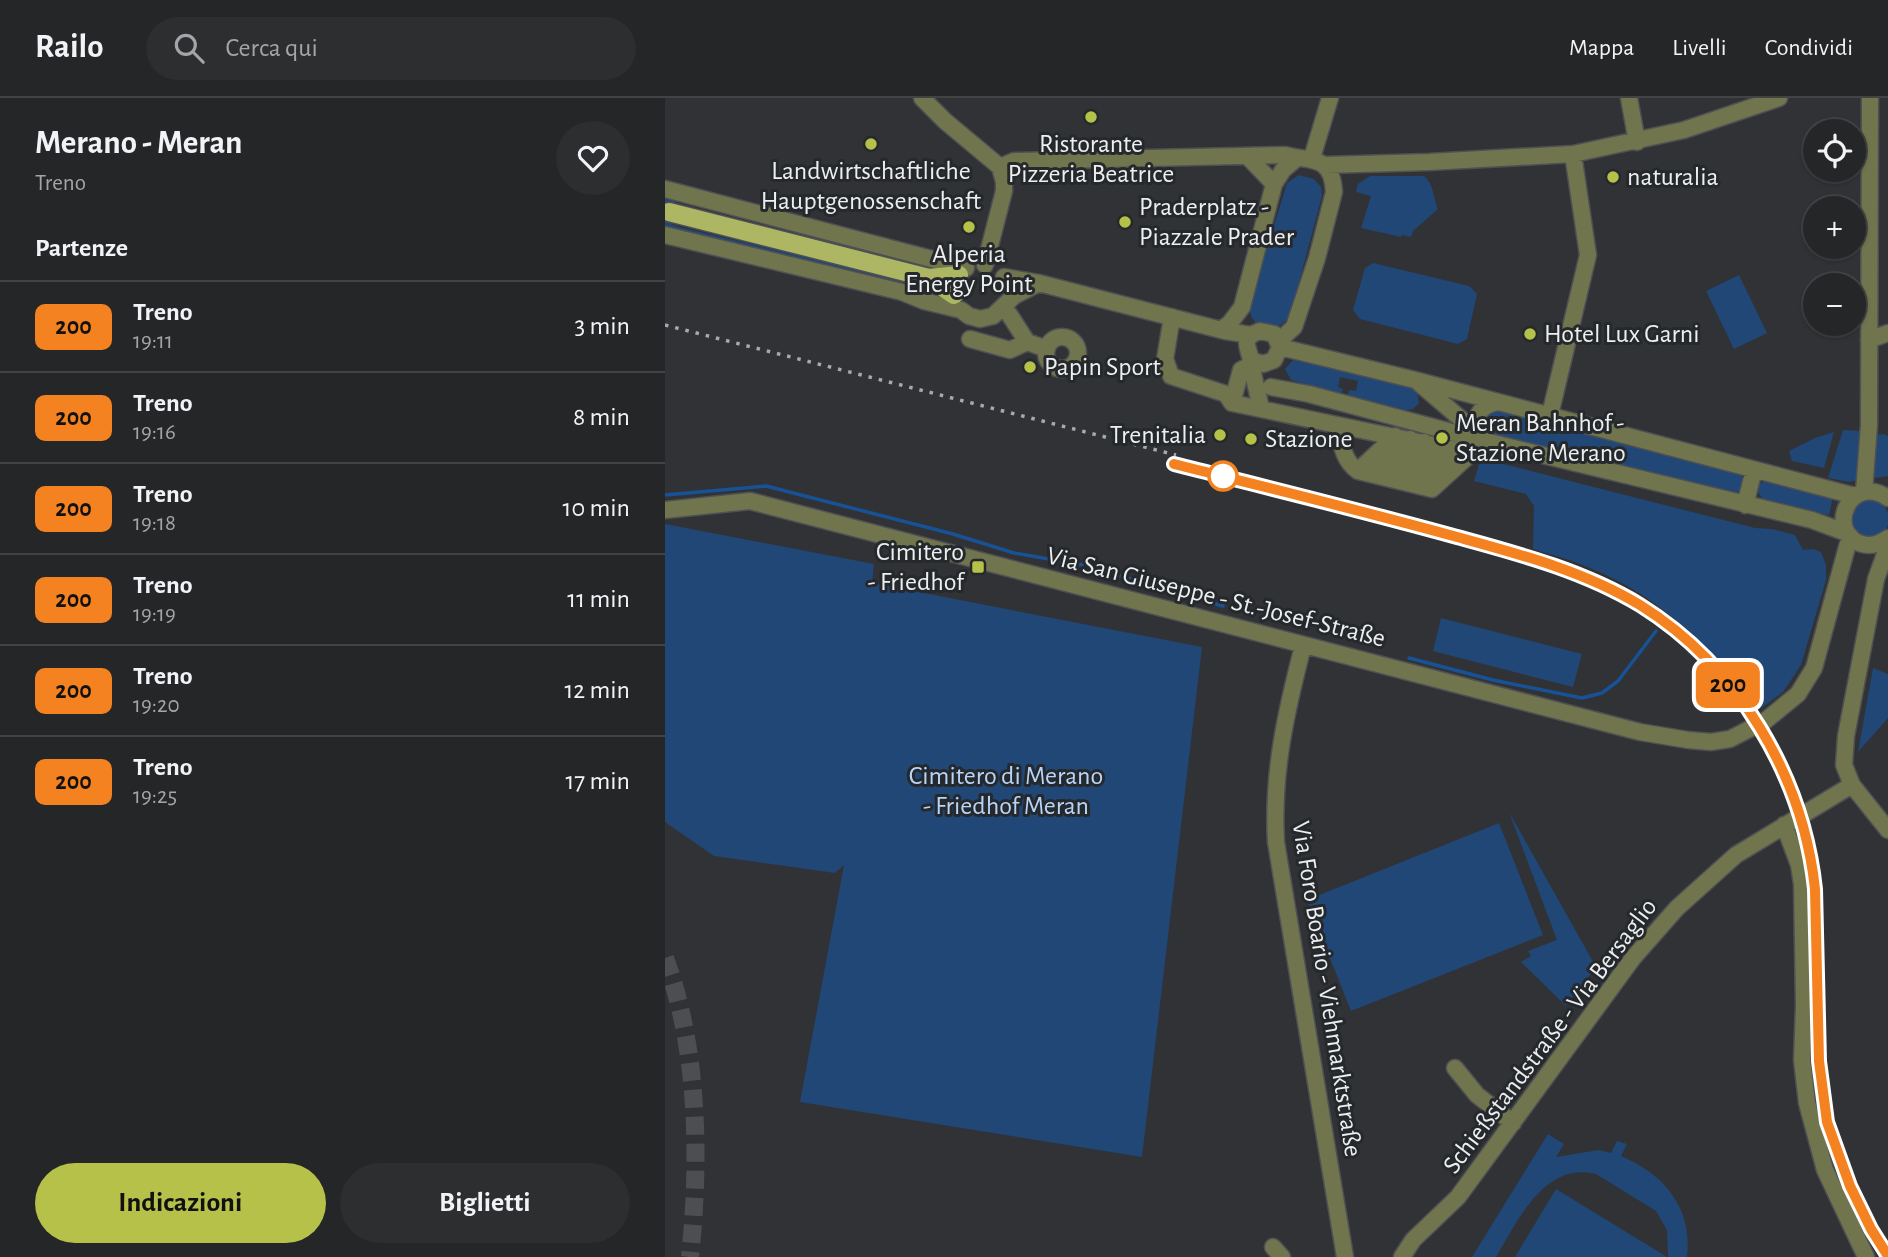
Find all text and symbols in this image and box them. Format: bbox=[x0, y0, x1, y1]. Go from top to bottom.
search box bbox=[146, 17, 636, 80]
icon: search bbox=[170, 29, 208, 67]
text: Railo bbox=[35, 31, 104, 64]
text: Cerca qui bbox=[226, 35, 318, 61]
text: Mappa bbox=[1569, 36, 1634, 60]
text: Livelli bbox=[1672, 36, 1727, 60]
text: Condividi bbox=[1765, 36, 1853, 60]
marker: Ristorante Pizzeria Beatrice bbox=[1083, 109, 1099, 125]
map controls bbox=[1803, 119, 1866, 336]
button: locate bbox=[1803, 119, 1866, 182]
button: heart bbox=[556, 121, 630, 195]
text: Merano - Meran bbox=[35, 127, 243, 160]
place label: Ristorante Pizzeria Beatrice bbox=[1008, 131, 1174, 187]
marker: Landwirtschaftliche Hauptgenossenschaft bbox=[863, 136, 879, 152]
place label: Landwirtschaftliche Hauptgenossenschaft bbox=[761, 158, 981, 214]
place label: naturalia bbox=[1627, 164, 1719, 190]
marker: naturalia bbox=[1605, 169, 1621, 185]
text: Treno bbox=[35, 172, 86, 195]
place label: Praderplatz - Piazzale Prader bbox=[1139, 194, 1295, 250]
button: + bbox=[1803, 196, 1866, 259]
marker: Praderplatz - Piazzale Prader bbox=[1117, 214, 1133, 230]
marker: Alperia Energy Point bbox=[961, 219, 977, 235]
text: Partenze bbox=[35, 235, 128, 261]
place label: Alperia Energy Point bbox=[905, 241, 1033, 297]
button: − bbox=[1803, 273, 1866, 336]
text: Treno bbox=[133, 299, 193, 325]
text: 3 min bbox=[574, 313, 630, 339]
text: 200 bbox=[55, 315, 92, 339]
place label: Hotel Lux Garni bbox=[1544, 321, 1700, 347]
marker: Hotel Lux Garni bbox=[1522, 326, 1538, 342]
text: 19:11 bbox=[133, 330, 173, 353]
place label: Papin Sport bbox=[1044, 354, 1161, 380]
marker: Papin Sport bbox=[1022, 359, 1038, 375]
text: Treno bbox=[133, 390, 193, 416]
text: 8 min bbox=[573, 404, 630, 430]
text: 200 bbox=[55, 406, 92, 430]
place label: Meran Bahnhof - Stazione Merano bbox=[1456, 410, 1626, 466]
text: 19:16 bbox=[133, 421, 176, 444]
place label: Trenitalia bbox=[1110, 422, 1206, 448]
place label: Stazione bbox=[1265, 426, 1353, 452]
marker: Trenitalia bbox=[1212, 427, 1228, 443]
marker: Meran Bahnhof - Stazione Merano bbox=[1434, 430, 1450, 446]
marker: Stazione bbox=[1243, 431, 1259, 447]
unlabelled marker bbox=[1208, 461, 1238, 491]
text: Treno bbox=[133, 481, 193, 507]
text: 10 min bbox=[563, 495, 630, 521]
text: 200 bbox=[55, 497, 92, 521]
text: 19:18 bbox=[133, 512, 176, 535]
place label: Cimitero - Friedhof bbox=[868, 539, 966, 595]
street label: Via San Giuseppe - St.-Josef-Straße bbox=[1044, 542, 1388, 652]
marker: Cimitero - Friedhof bbox=[970, 559, 986, 575]
text: Treno bbox=[133, 572, 193, 598]
text: 11 min bbox=[567, 586, 630, 612]
text: 200 bbox=[55, 588, 92, 612]
text: 19:19 bbox=[133, 603, 176, 626]
line badge: 200 bbox=[1688, 662, 1768, 708]
text: Treno bbox=[133, 663, 193, 689]
text: 200 bbox=[1710, 673, 1746, 697]
text: 12 min bbox=[564, 677, 630, 703]
text: 200 bbox=[55, 679, 92, 703]
text: 19:20 bbox=[133, 694, 180, 717]
text: Treno bbox=[133, 754, 193, 780]
park label: Cimitero di Merano - Friedhof Meran bbox=[909, 763, 1103, 819]
text: 17 min bbox=[565, 768, 630, 794]
text: 200 bbox=[55, 770, 92, 794]
text: 19:25 bbox=[133, 785, 177, 808]
street label: Via Foro Boario - Viehmarktstraße bbox=[1288, 819, 1366, 1159]
street label: Schießstandstraße - Via Bersaglio bbox=[1438, 894, 1662, 1178]
button: Indicazioni bbox=[35, 1163, 326, 1243]
button: Biglietti bbox=[340, 1163, 630, 1243]

